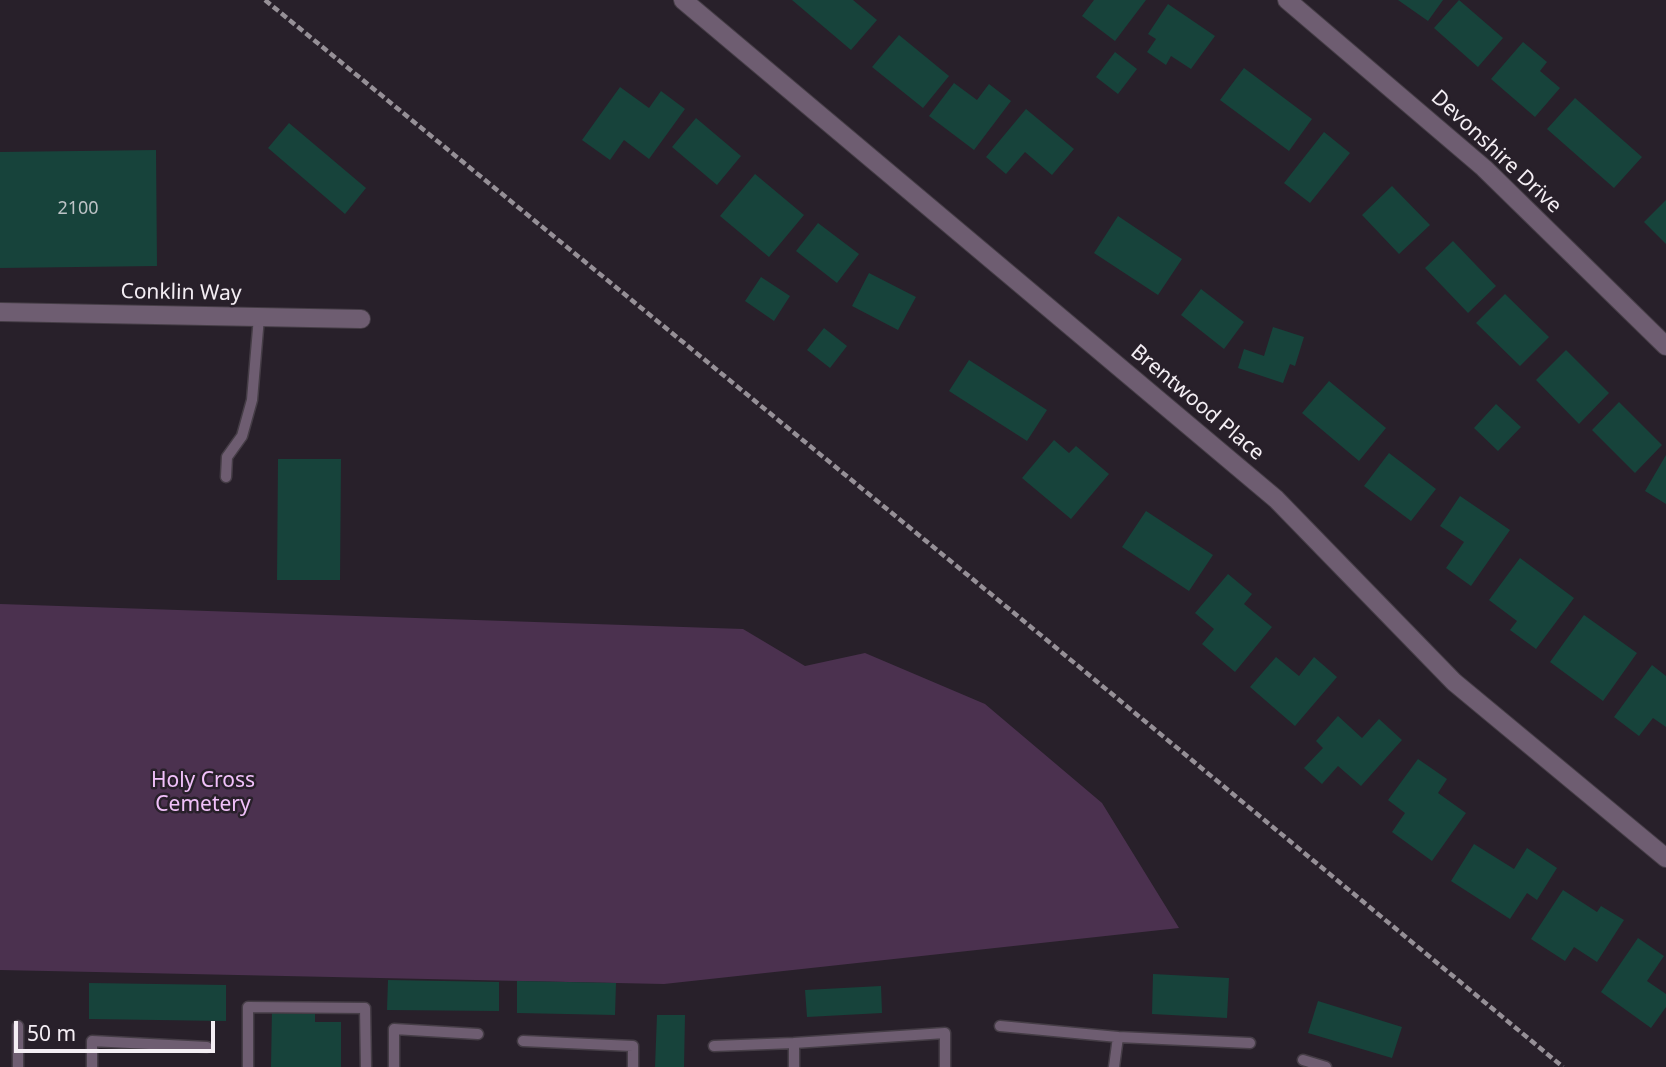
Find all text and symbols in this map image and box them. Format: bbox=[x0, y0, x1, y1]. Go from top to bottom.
street label: Devonshire Drive bbox=[1426, 85, 1566, 219]
house number: 2100 bbox=[57, 198, 99, 220]
street label: Conklin Way bbox=[120, 279, 242, 307]
street label: Brentwood Place bbox=[1125, 340, 1269, 466]
park label: Holy Cross Cemetery bbox=[151, 768, 255, 818]
scale bar bbox=[18, 1007, 219, 1052]
text: 50 m bbox=[27, 1019, 76, 1047]

